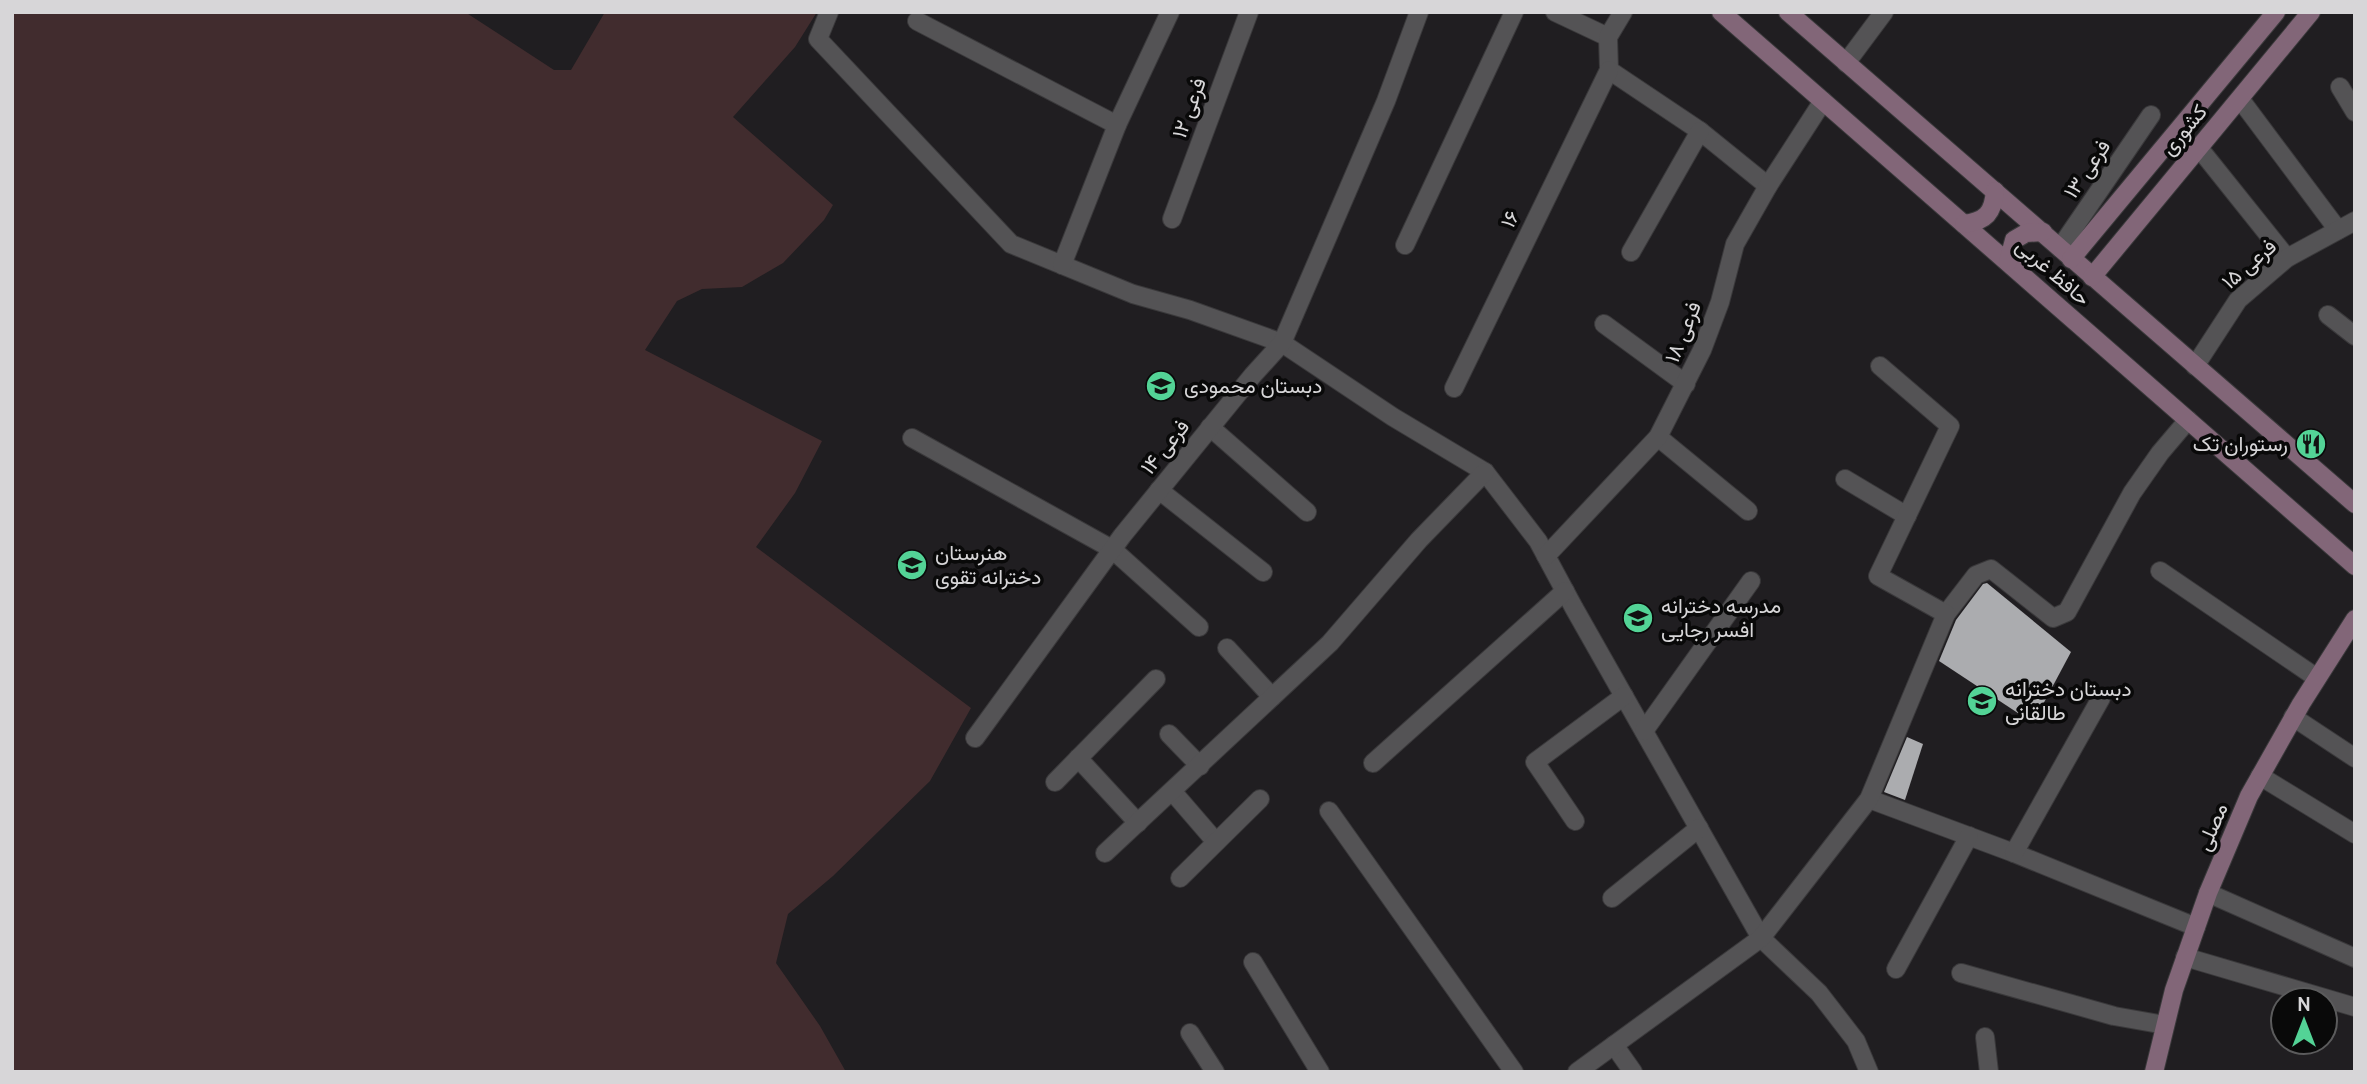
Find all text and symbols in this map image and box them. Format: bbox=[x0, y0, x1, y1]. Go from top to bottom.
street label: فرعی ۱۲ bbox=[1166, 74, 1212, 142]
street label: کشوری bbox=[2155, 99, 2213, 161]
street label: فرعی ۱۳ bbox=[2058, 135, 2116, 203]
street label: ۱۶ bbox=[1495, 206, 1524, 232]
street label: حافظ غربی bbox=[2010, 233, 2096, 311]
street label: فرعی ۱۵ bbox=[2216, 233, 2282, 295]
street label: فرعی ۱۸ bbox=[1659, 298, 1707, 366]
school or university icon: دبستان محمودی bbox=[1144, 369, 1178, 403]
place label: دبستان محمودی bbox=[1184, 373, 1322, 399]
street label: فرعی ۱۴ bbox=[1135, 414, 1195, 480]
restaurant icon: رستوران تک bbox=[2294, 427, 2328, 461]
place label: رستوران تک bbox=[2193, 431, 2288, 457]
place label: هنرستان دخترانه تقوی bbox=[935, 540, 1041, 590]
school or university icon: هنرستان دخترانه تقوی bbox=[895, 548, 929, 582]
place label: مدرسه دخترانه افسر رجایی bbox=[1661, 593, 1781, 643]
school or university icon: مدرسه دخترانه افسر رجایی bbox=[1621, 601, 1655, 635]
place label: دبستان دخترانه طالقانی bbox=[2005, 676, 2132, 725]
school or university icon: دبستان دخترانه طالقانی bbox=[1965, 684, 1999, 718]
street label: مصلی bbox=[2190, 799, 2233, 855]
north arrow bbox=[2269, 986, 2339, 1056]
text: N bbox=[2297, 993, 2311, 1016]

